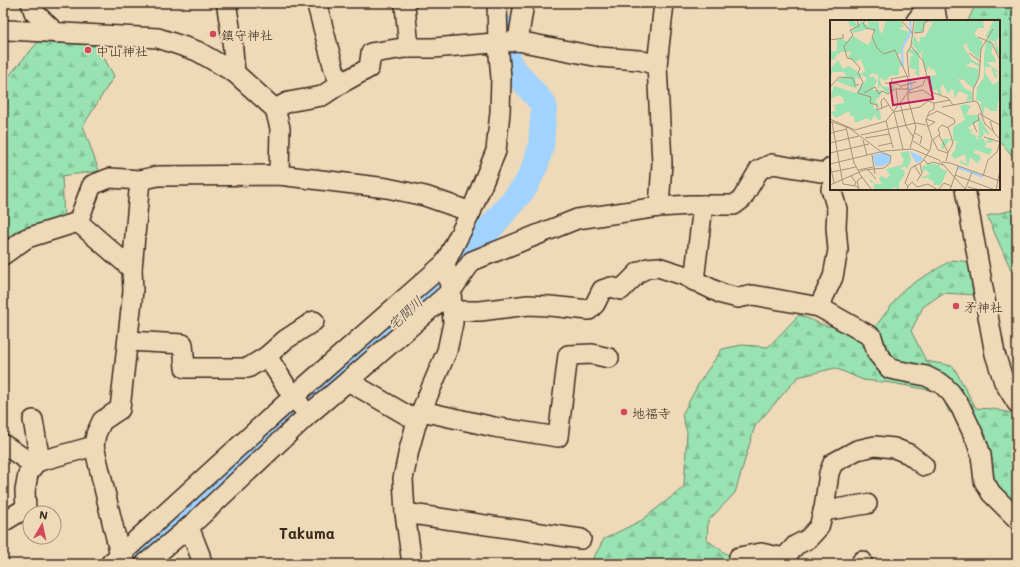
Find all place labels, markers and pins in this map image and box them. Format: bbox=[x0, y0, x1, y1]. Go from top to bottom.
place label: 鎮守神社 bbox=[221, 26, 273, 43]
marker: 鎮守神社 bbox=[208, 29, 218, 39]
place label: 中山神社 bbox=[96, 42, 148, 59]
marker: 中山神社 bbox=[83, 45, 93, 55]
place label: 矛神社 bbox=[964, 298, 1003, 315]
marker: 矛神社 bbox=[951, 301, 961, 311]
place label: 地福寺 bbox=[632, 404, 671, 421]
marker: 地福寺 bbox=[619, 407, 629, 417]

